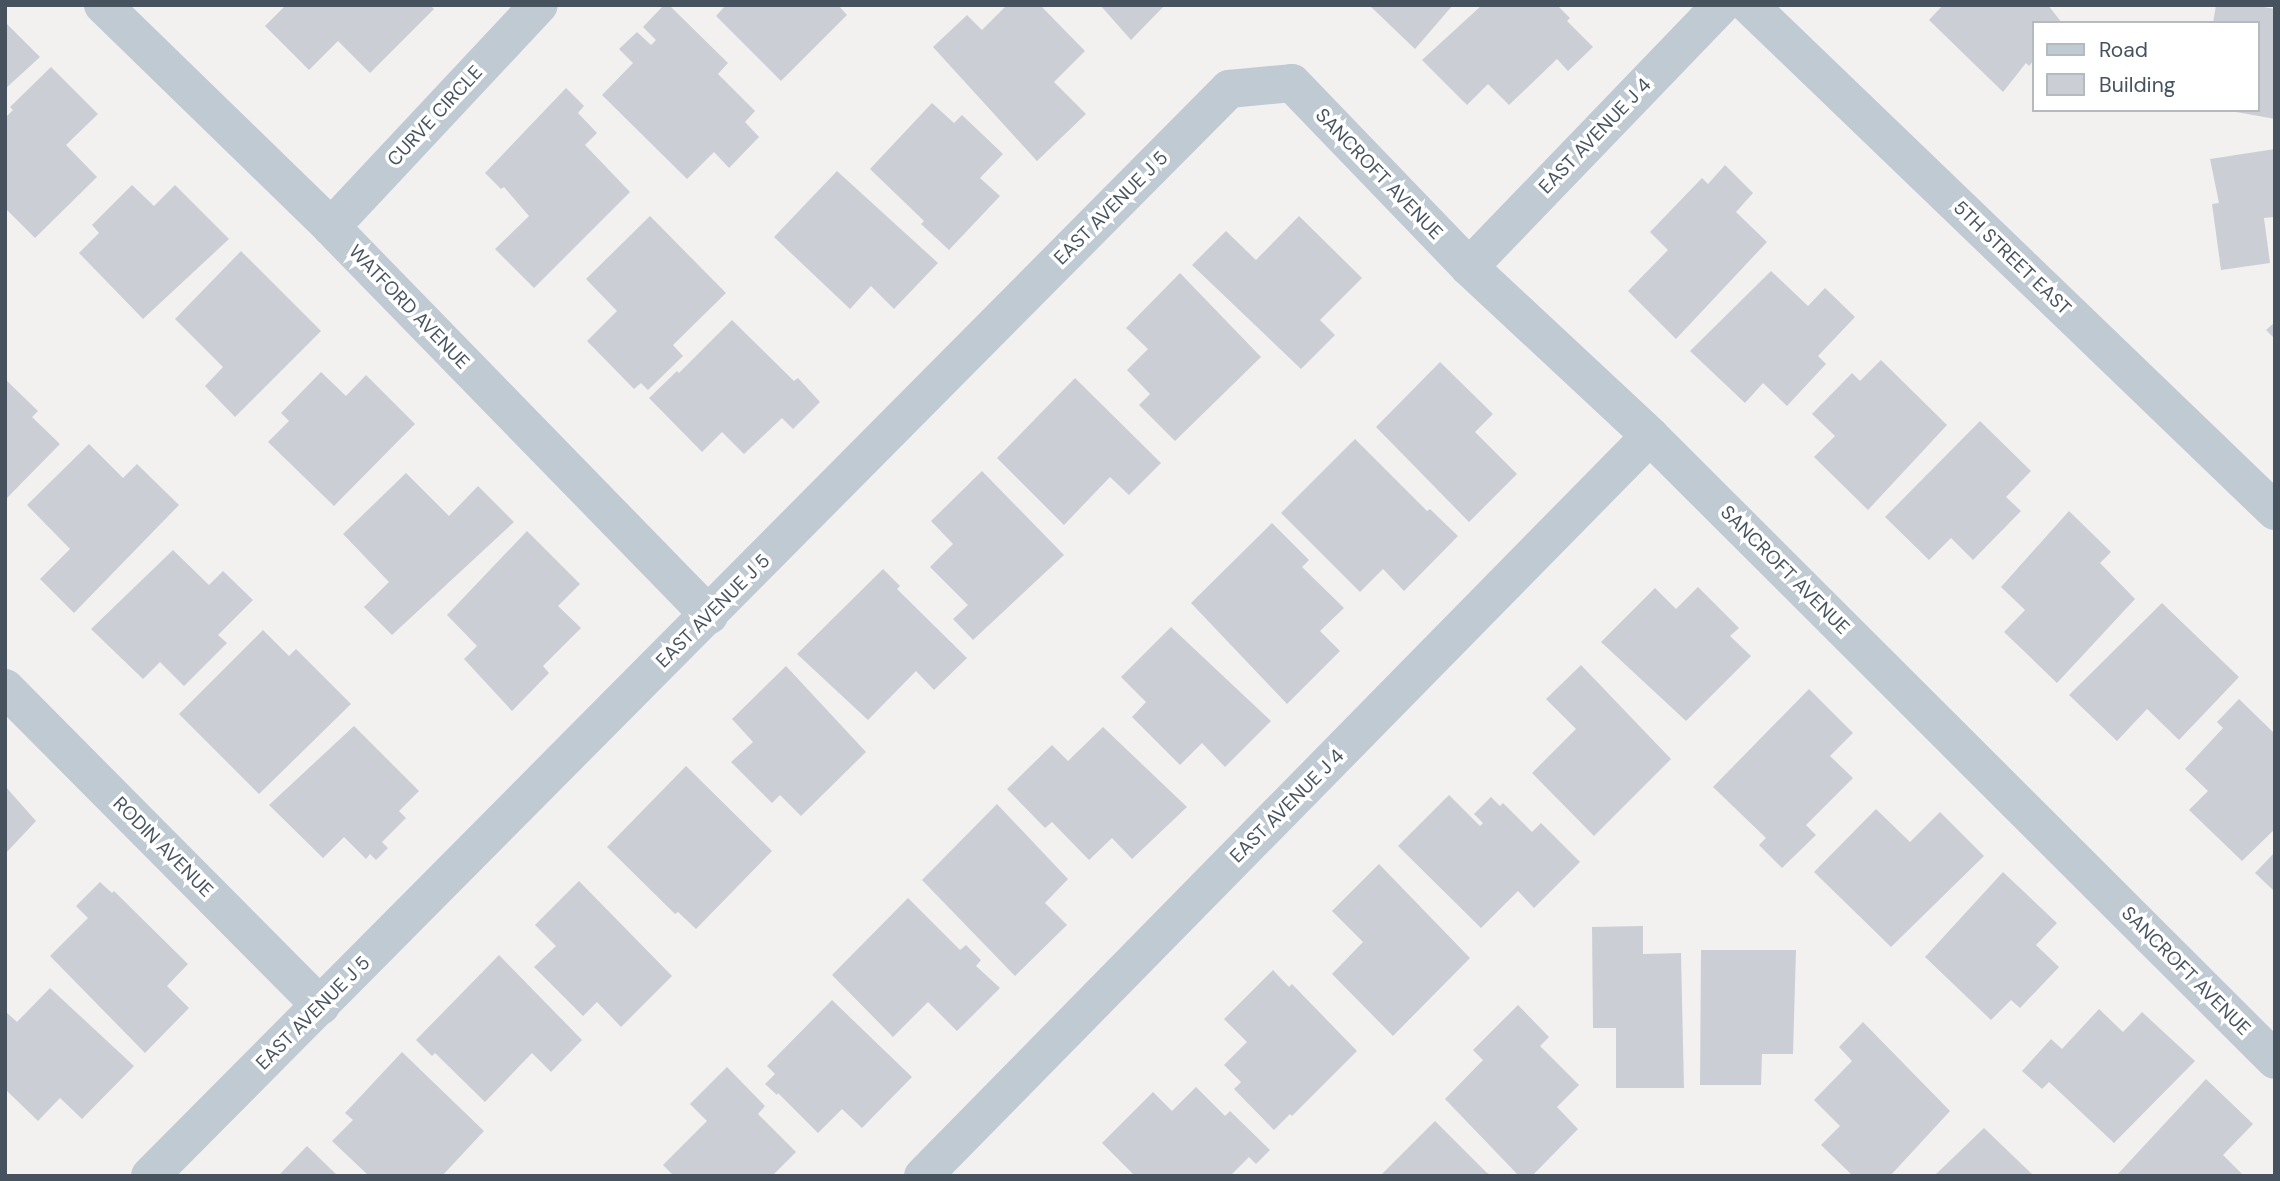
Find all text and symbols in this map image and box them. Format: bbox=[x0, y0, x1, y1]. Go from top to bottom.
legend bbox=[2032, 21, 2259, 112]
text: Road bbox=[2099, 36, 2148, 64]
street label: CURVE CIRCLE bbox=[383, 61, 487, 171]
text: Building bbox=[2099, 71, 2175, 99]
street label: EAST AVENUE J 4 bbox=[1534, 74, 1656, 198]
street label: SANCROFT AVENUE bbox=[1311, 104, 1447, 244]
street label: EAST AVENUE J 5 bbox=[1049, 146, 1173, 270]
street label: 5TH STREET EAST bbox=[1949, 196, 2075, 320]
street label: WATFORD AVENUE bbox=[344, 240, 474, 374]
street label: SANCROFT AVENUE bbox=[1716, 501, 1854, 639]
street label: EAST AVENUE J 5 bbox=[651, 549, 775, 673]
street label: EAST AVENUE J 4 bbox=[1225, 744, 1349, 868]
street label: RODIN AVENUE bbox=[108, 792, 218, 902]
street label: SANCROFT AVENUE bbox=[2117, 902, 2255, 1040]
street label: EAST AVENUE J 5 bbox=[251, 951, 375, 1075]

